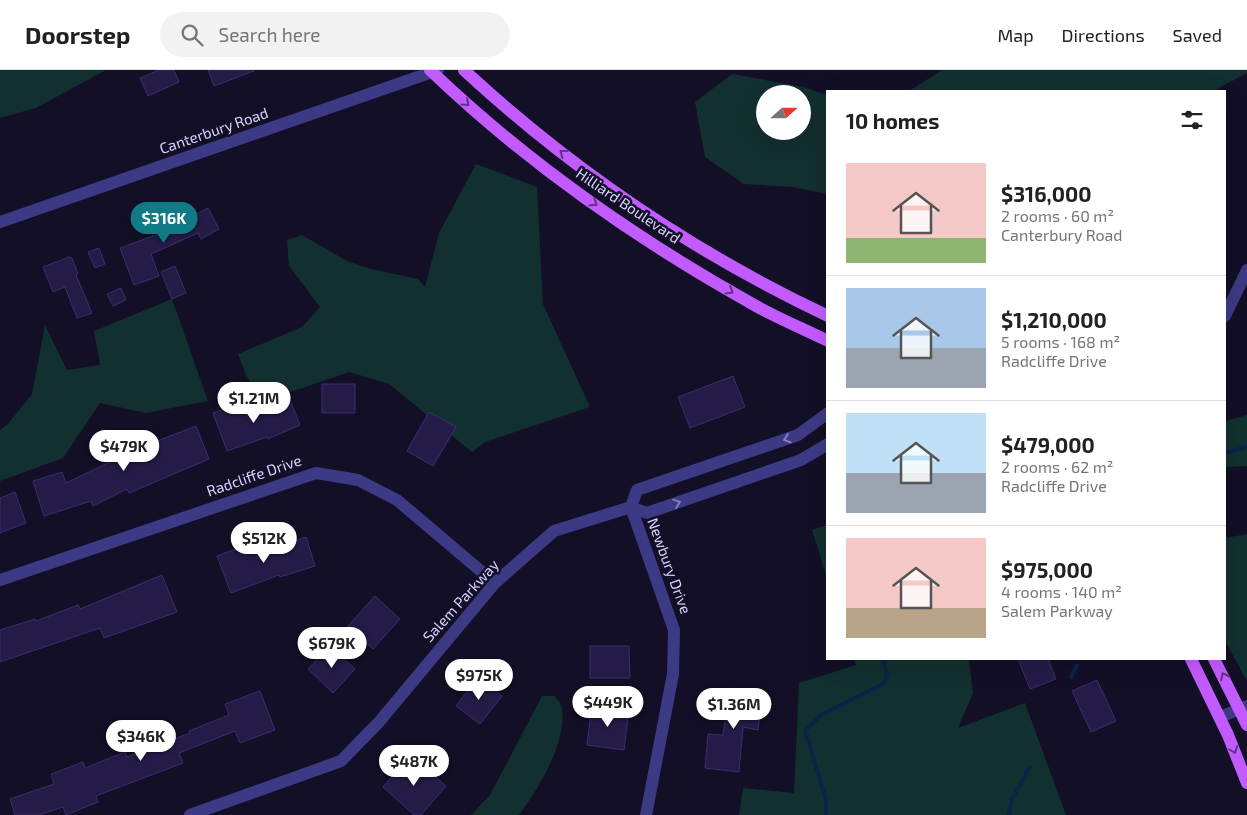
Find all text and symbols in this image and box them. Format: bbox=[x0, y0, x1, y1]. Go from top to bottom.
search box bbox=[160, 12, 510, 57]
text: Doorstep bbox=[25, 20, 130, 49]
icon: search bbox=[178, 21, 206, 49]
text: Search here bbox=[218, 23, 321, 46]
text: Map bbox=[997, 24, 1034, 46]
text: Directions bbox=[1062, 24, 1145, 46]
text: Saved bbox=[1173, 24, 1222, 46]
north arrow bbox=[756, 85, 811, 140]
map controls bbox=[756, 85, 811, 140]
one-way arrow bbox=[460, 97, 469, 106]
street label: Canterbury Road bbox=[157, 103, 270, 157]
icon: filters bbox=[1178, 106, 1206, 134]
text: 10 homes bbox=[846, 108, 939, 133]
one-way arrow bbox=[560, 150, 569, 158]
street label: Hilliard Boulevard bbox=[573, 164, 684, 247]
text: $316,000 bbox=[1001, 181, 1091, 206]
icon: home bbox=[886, 183, 946, 243]
one-way arrow bbox=[588, 197, 597, 206]
pin: $316K bbox=[129, 202, 199, 244]
text: 2 rooms · 60 m² bbox=[1001, 206, 1114, 225]
text: $316K bbox=[142, 208, 186, 227]
text: Canterbury Road bbox=[1001, 225, 1123, 244]
one-way arrow bbox=[725, 285, 734, 295]
text: $1,210,000 bbox=[1001, 307, 1107, 332]
icon: home bbox=[886, 308, 946, 368]
text: 5 rooms · 168 m² bbox=[1001, 332, 1120, 351]
text: Radcliffe Drive bbox=[1001, 351, 1107, 370]
pin: $1.21M bbox=[213, 382, 295, 424]
text: $1.21M bbox=[229, 388, 279, 407]
pin: $479K bbox=[89, 430, 159, 472]
text: $479,000 bbox=[1001, 432, 1095, 457]
one-way arrow bbox=[783, 433, 792, 443]
icon: home bbox=[886, 433, 946, 493]
text: $479K bbox=[100, 436, 148, 455]
street label: Radcliffe Drive bbox=[204, 450, 303, 500]
text: 2 rooms · 62 m² bbox=[1001, 457, 1113, 476]
text: Radcliffe Drive bbox=[1001, 476, 1107, 495]
one-way arrow bbox=[672, 498, 680, 508]
street label: Newbury Drive bbox=[644, 515, 696, 616]
pin: $512K bbox=[229, 522, 299, 564]
text: $512K bbox=[242, 528, 286, 547]
street label: Salem Parkway bbox=[419, 555, 502, 645]
text: $975,000 bbox=[1001, 557, 1093, 582]
icon: home bbox=[886, 558, 946, 618]
text: 4 rooms · 140 m² bbox=[1001, 582, 1122, 601]
text: Salem Parkway bbox=[1001, 601, 1113, 620]
pin: $679K bbox=[297, 626, 367, 669]
text: $679K bbox=[309, 633, 355, 652]
pin: $975K bbox=[444, 658, 514, 701]
text: $975K bbox=[456, 665, 502, 684]
one-way arrow bbox=[1220, 672, 1230, 681]
pin: $449K bbox=[573, 686, 643, 728]
pin: $1.36M bbox=[693, 688, 775, 730]
text: $449K bbox=[583, 692, 633, 711]
text: $1.36M bbox=[707, 694, 761, 713]
pin: $346K bbox=[106, 720, 176, 762]
text: $346K bbox=[117, 726, 165, 745]
pin: $487K bbox=[379, 744, 449, 787]
one-way arrow bbox=[1228, 745, 1238, 754]
text: $487K bbox=[390, 751, 438, 770]

